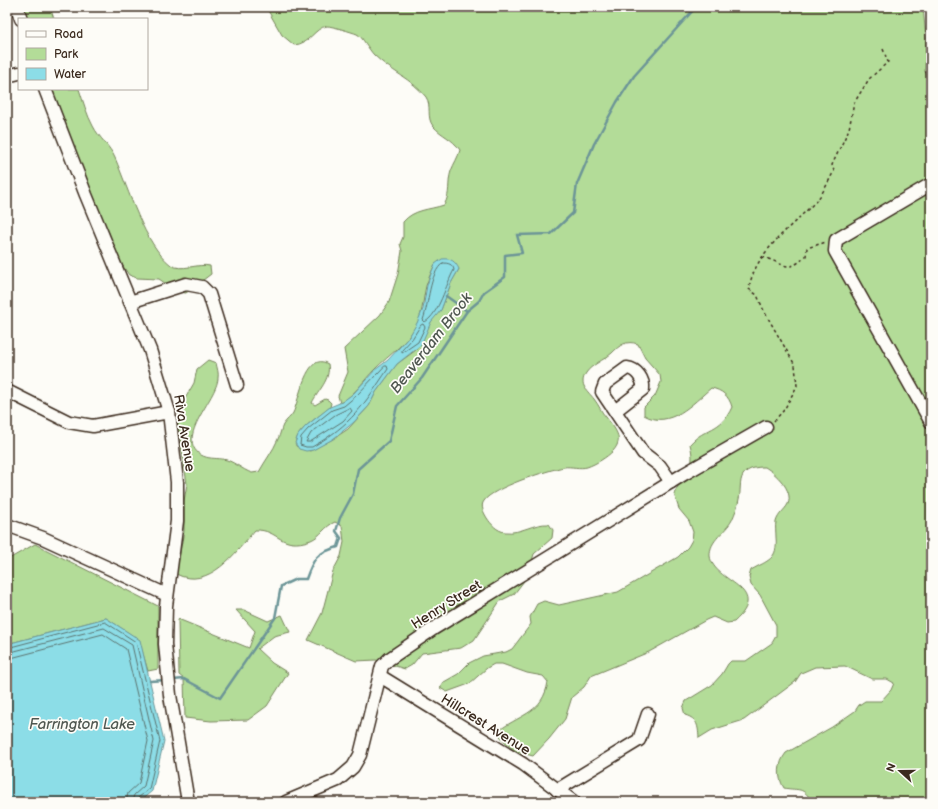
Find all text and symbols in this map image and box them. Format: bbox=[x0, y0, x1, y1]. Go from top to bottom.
legend bbox=[18, 18, 148, 90]
text: Road bbox=[54, 27, 83, 42]
text: Park bbox=[54, 47, 78, 62]
text: Water bbox=[54, 67, 86, 82]
water label: Beaverdam Brook bbox=[386, 289, 477, 397]
street label: Riva Avenue bbox=[170, 393, 199, 473]
street label: Henry Street bbox=[408, 576, 485, 633]
street label: Hillcrest Avenue bbox=[438, 690, 534, 759]
water label: Farrington Lake bbox=[29, 715, 135, 734]
north arrow bbox=[880, 751, 920, 791]
text: N bbox=[884, 761, 899, 774]

